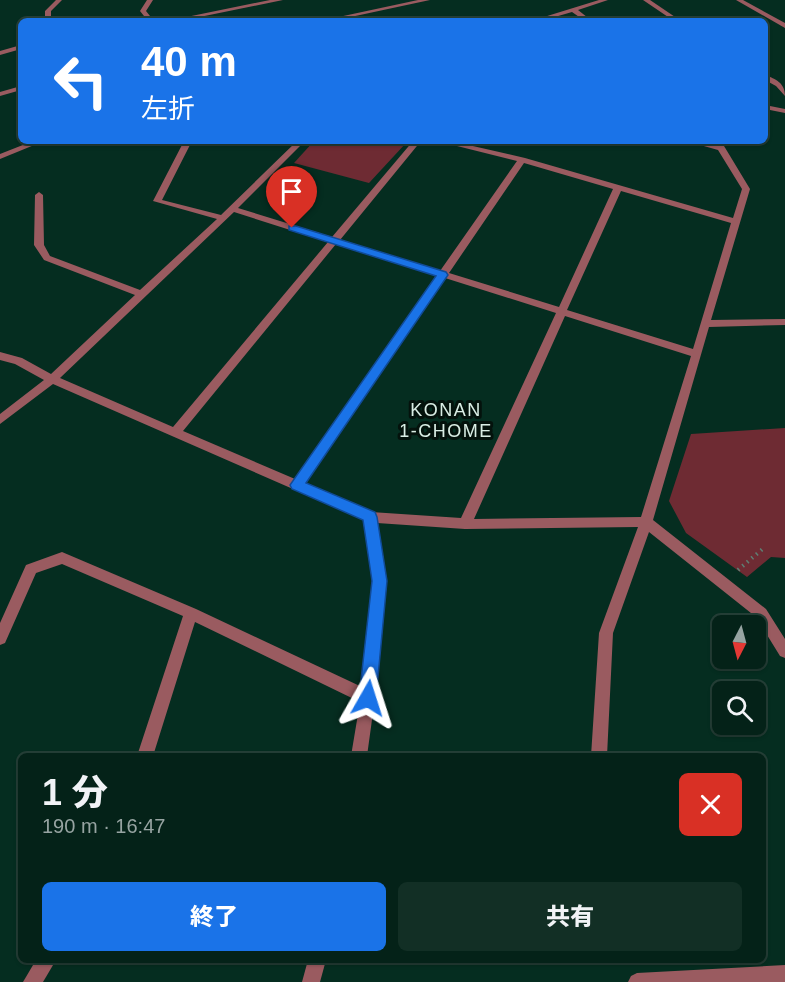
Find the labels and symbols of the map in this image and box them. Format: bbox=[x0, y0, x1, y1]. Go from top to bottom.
pin bbox=[266, 166, 317, 228]
district label: KONAN 1-CHOME bbox=[399, 400, 493, 441]
north arrow bbox=[712, 615, 766, 669]
position arrow bbox=[336, 666, 400, 730]

